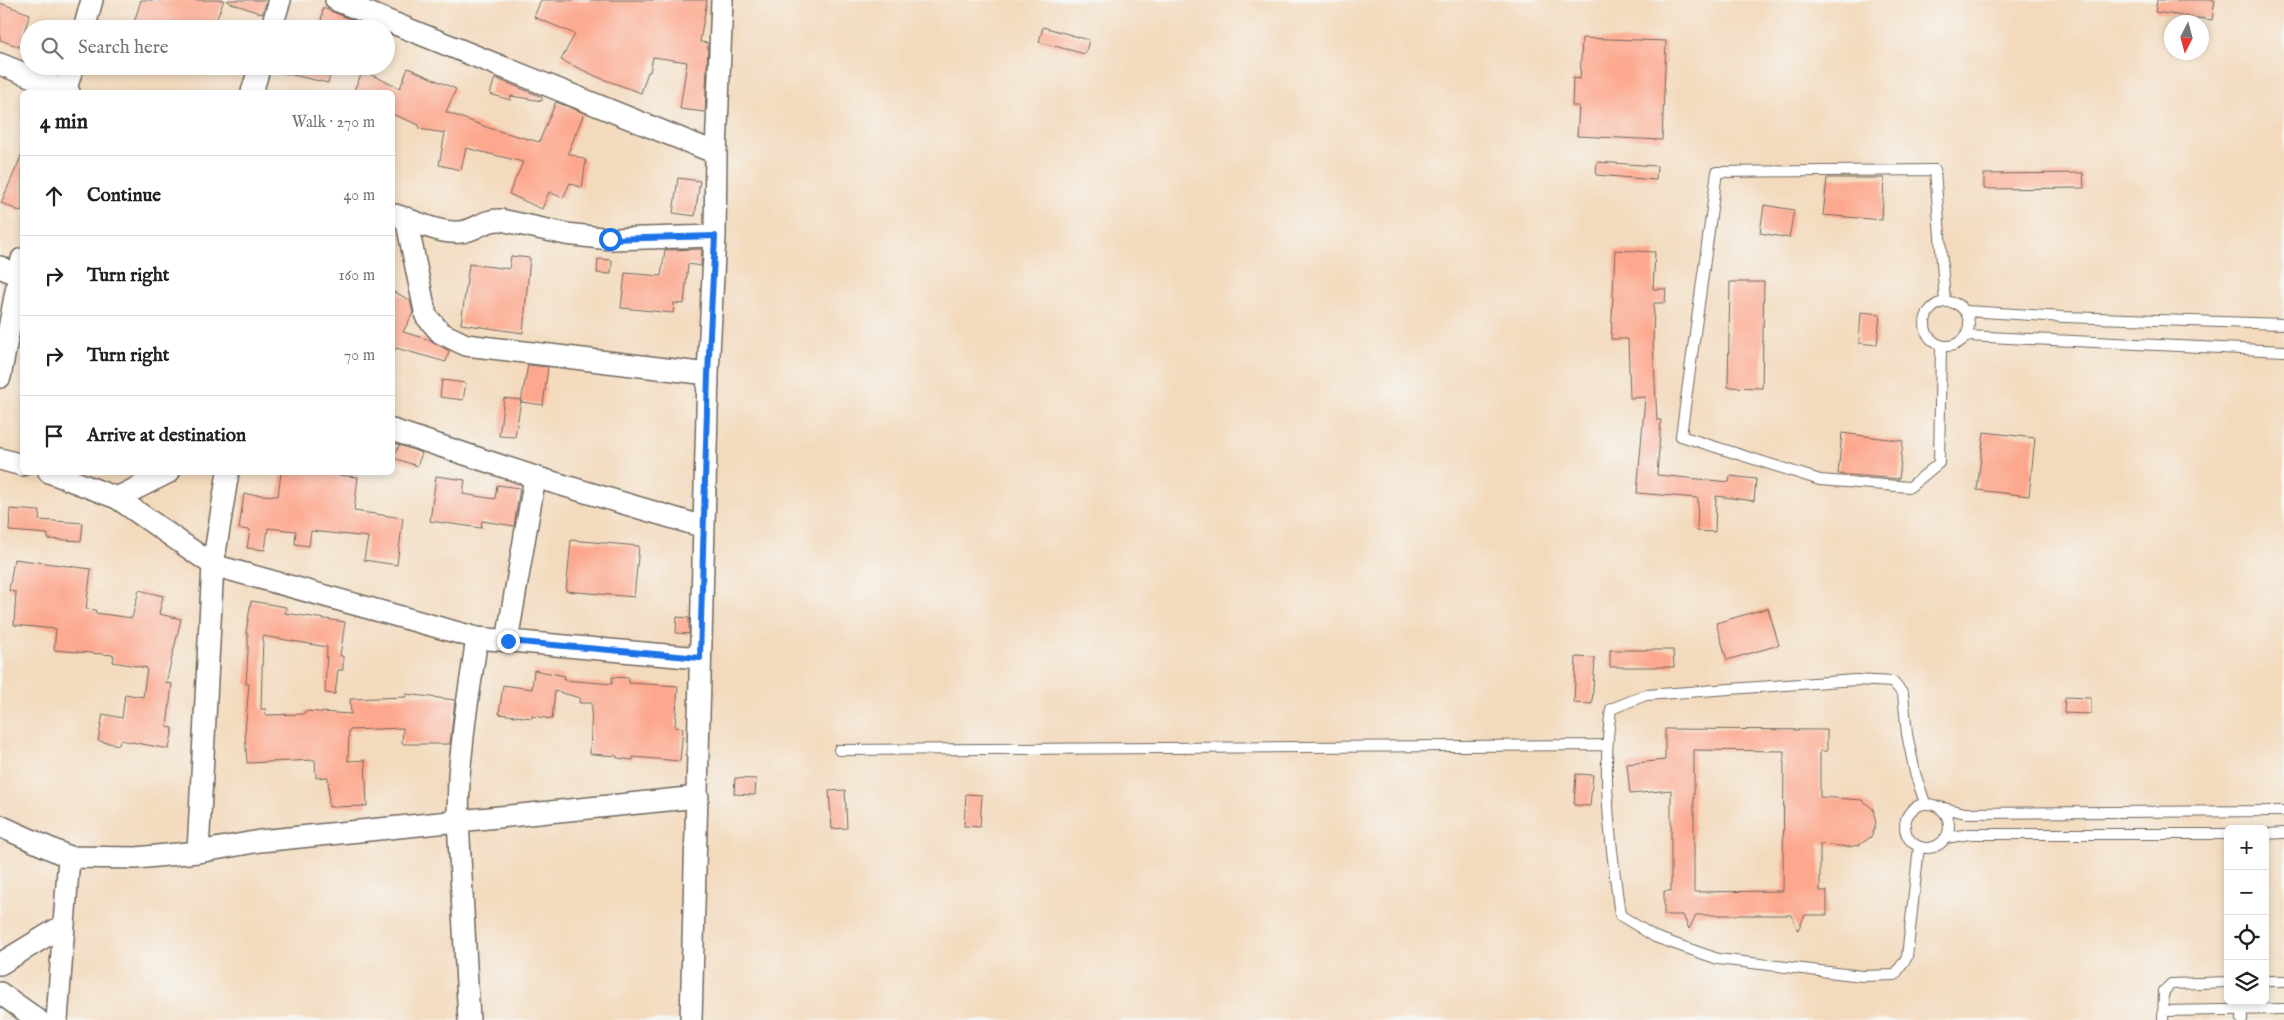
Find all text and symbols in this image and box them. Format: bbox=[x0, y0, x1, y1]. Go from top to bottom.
north arrow bbox=[2164, 15, 2209, 60]
search box bbox=[20, 20, 395, 75]
icon: search bbox=[38, 34, 66, 62]
text: Search here bbox=[78, 36, 169, 60]
text: 4 min bbox=[40, 109, 88, 136]
text: Walk · 270 m bbox=[292, 113, 375, 133]
icon: ahead bbox=[40, 182, 68, 210]
text: Continue bbox=[87, 184, 161, 208]
text: 40 m bbox=[343, 186, 375, 206]
route start bbox=[599, 228, 622, 251]
icon: right bbox=[40, 262, 68, 290]
text: Turn right bbox=[87, 264, 169, 288]
text: 160 m bbox=[339, 266, 375, 286]
icon: right bbox=[40, 342, 68, 370]
text: Turn right bbox=[87, 344, 169, 368]
text: 70 m bbox=[344, 346, 375, 366]
icon: arrive bbox=[40, 422, 68, 450]
text: Arrive at destination bbox=[87, 424, 246, 448]
route end bbox=[497, 630, 520, 653]
map controls bbox=[2224, 825, 2269, 1005]
button: + bbox=[2224, 825, 2269, 870]
button: − bbox=[2224, 870, 2269, 915]
button: locate bbox=[2224, 915, 2269, 960]
button: layers bbox=[2224, 960, 2269, 1005]

